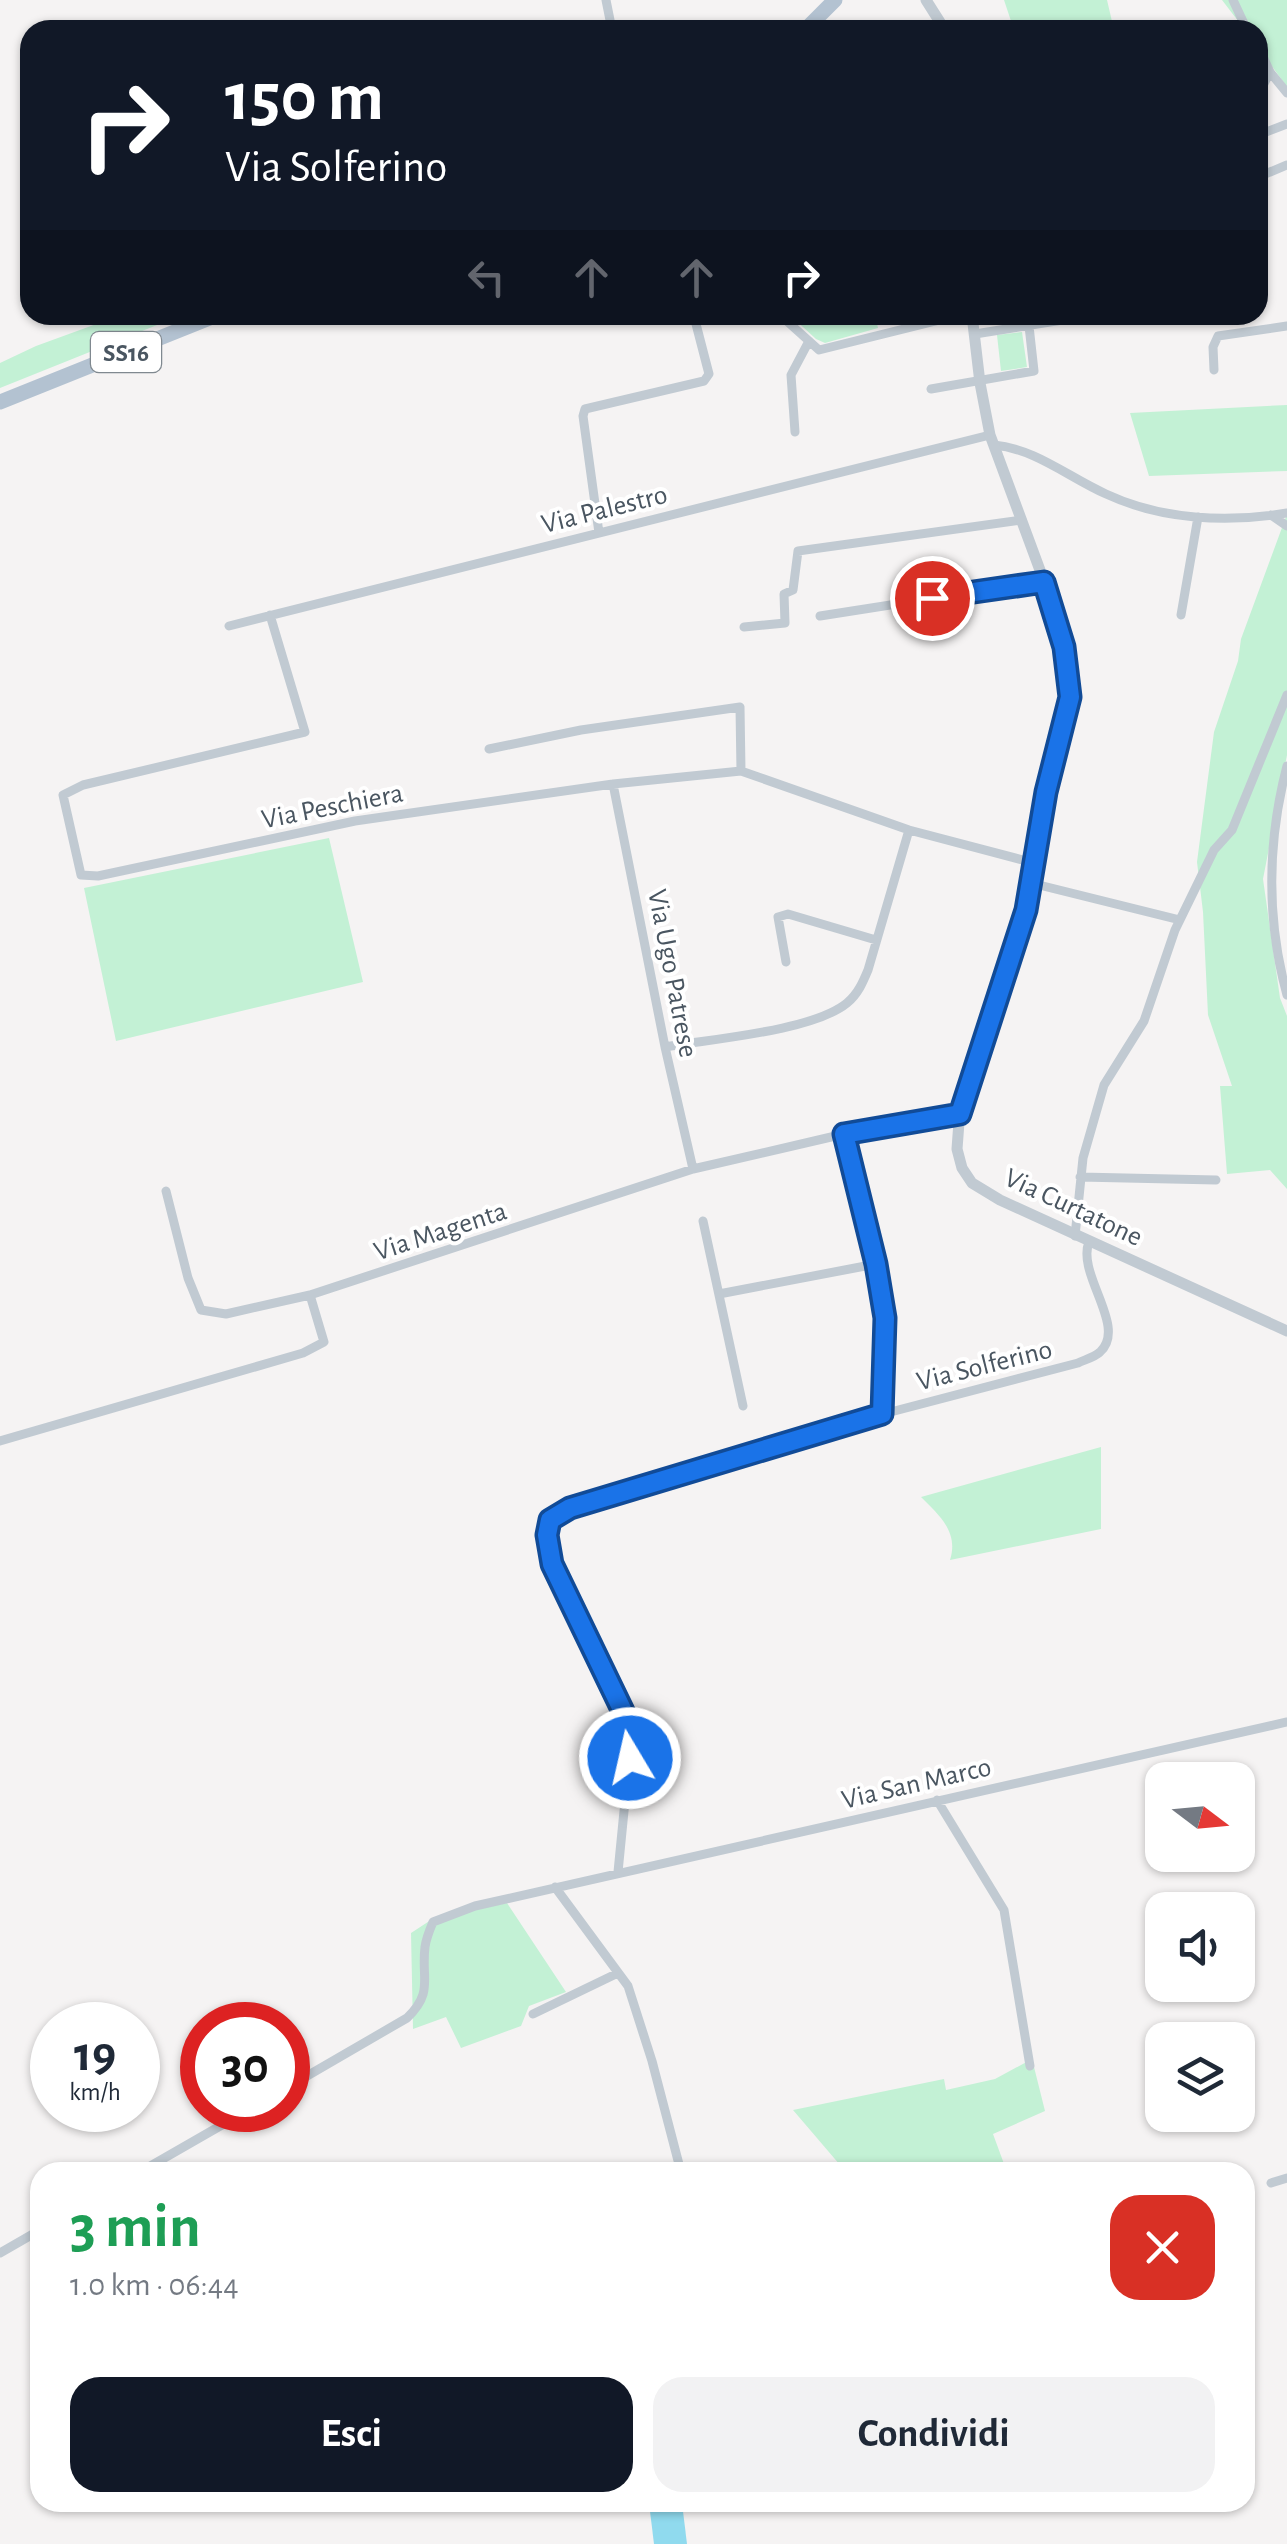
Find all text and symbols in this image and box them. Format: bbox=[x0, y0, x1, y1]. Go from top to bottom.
icon: right bbox=[60, 60, 190, 190]
text: 150 m bbox=[225, 63, 384, 133]
text: Via Solferino bbox=[225, 145, 447, 190]
icon: left bbox=[459, 250, 514, 305]
icon: ahead bbox=[564, 250, 619, 305]
icon: ahead bbox=[669, 250, 724, 305]
icon: right bbox=[774, 250, 829, 305]
road number: SS16 bbox=[91, 332, 161, 372]
street label: Via Palestro bbox=[539, 481, 670, 539]
pin bbox=[890, 556, 975, 641]
icon: arrive bbox=[905, 571, 960, 626]
street label: Via Peschiera bbox=[259, 780, 406, 834]
street label: Via Ugo Patrese bbox=[642, 887, 702, 1060]
street label: Via Curtatone bbox=[1000, 1164, 1146, 1252]
street label: Via Magenta bbox=[371, 1197, 510, 1266]
street label: Via Solferino bbox=[914, 1336, 1055, 1396]
position arrow bbox=[578, 1706, 682, 1810]
street label: Via San Marco bbox=[839, 1753, 994, 1815]
north arrow bbox=[1145, 1762, 1255, 1872]
map controls bbox=[1145, 1762, 1255, 2132]
button: sound bbox=[1145, 1892, 1255, 2002]
speed limit sign: 30 bbox=[180, 2002, 310, 2132]
button: layers bbox=[1145, 2022, 1255, 2132]
text: 19 bbox=[74, 2030, 116, 2080]
text: km/h bbox=[69, 2080, 121, 2105]
button: close bbox=[1110, 2195, 1215, 2300]
text: 3 min bbox=[70, 2198, 201, 2258]
text: 1.0 km · 06:44 bbox=[70, 2269, 239, 2301]
button: Esci bbox=[70, 2377, 633, 2492]
button: Condividi bbox=[653, 2377, 1215, 2492]

